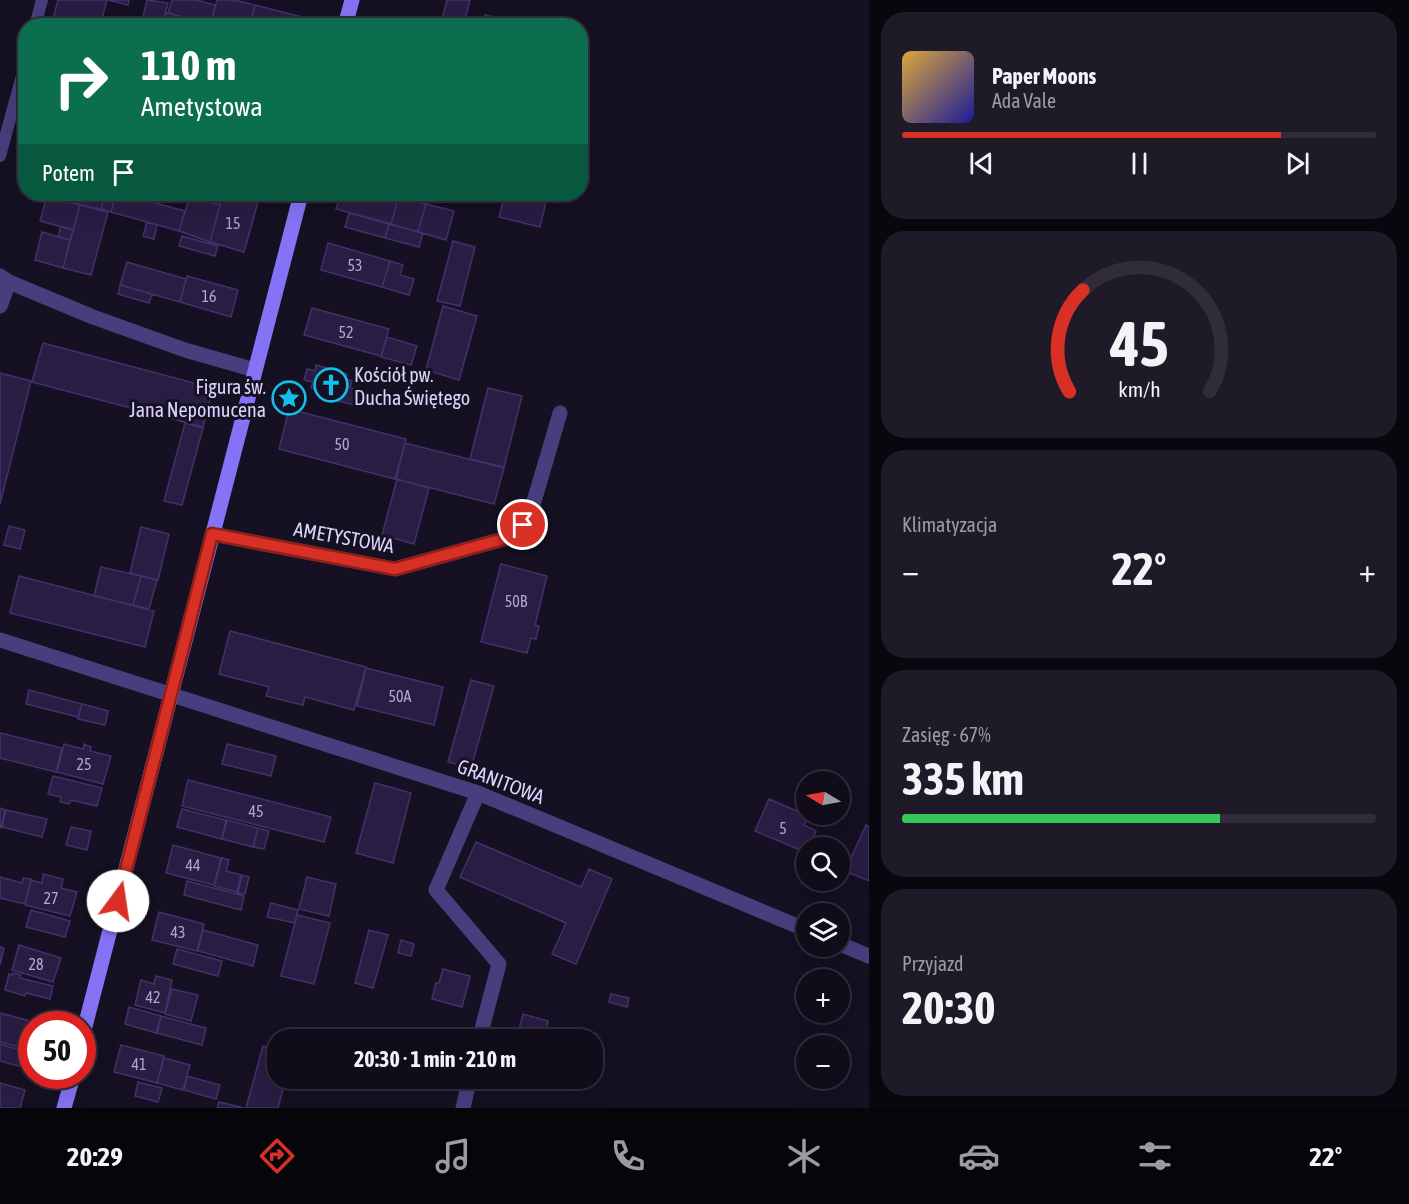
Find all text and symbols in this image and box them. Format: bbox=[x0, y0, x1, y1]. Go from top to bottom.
text: 110 m bbox=[141, 41, 236, 89]
icon: right bbox=[42, 42, 120, 120]
text: Paper Moons bbox=[992, 63, 1096, 89]
text: Ada Vale bbox=[992, 89, 1056, 112]
text: Ametystowa bbox=[141, 91, 263, 122]
icon: previous bbox=[965, 147, 998, 180]
icon: pause bbox=[1123, 147, 1156, 180]
icon: next bbox=[1281, 147, 1314, 180]
icon: arrive bbox=[107, 156, 140, 189]
text: Potem bbox=[42, 160, 95, 186]
house number: 15 bbox=[225, 214, 241, 232]
house number: 53 bbox=[347, 256, 363, 274]
house number: 16 bbox=[201, 287, 217, 305]
text: 45 bbox=[1109, 308, 1168, 379]
house number: 52 bbox=[338, 323, 354, 341]
place label: Kościół pw. Ducha Świętego bbox=[354, 363, 470, 409]
church icon: Kościół pw. Ducha Świętego bbox=[313, 367, 349, 403]
place label: Figura św. Jana Nepomucena bbox=[129, 375, 266, 421]
text: km/h bbox=[1118, 377, 1160, 402]
place icon: Figura św. Jana Nepomucena bbox=[271, 380, 307, 416]
house number: 50 bbox=[334, 435, 350, 453]
pin bbox=[497, 499, 548, 550]
icon: arrive bbox=[506, 508, 539, 541]
text: Klimatyzacja bbox=[902, 513, 997, 536]
street label: AMETYSTOWA bbox=[292, 517, 396, 557]
text: 22° bbox=[1112, 543, 1166, 595]
text: − bbox=[902, 551, 919, 589]
text: + bbox=[1359, 551, 1376, 589]
house number: 50B bbox=[505, 592, 528, 610]
house number: 50A bbox=[389, 687, 412, 705]
text: Zasięg · 67% bbox=[902, 723, 991, 746]
text: 335 km bbox=[902, 753, 1024, 805]
street label: GRANITOWA bbox=[454, 754, 548, 808]
house number: 25 bbox=[76, 755, 92, 773]
north arrow bbox=[796, 771, 850, 825]
map controls bbox=[796, 771, 850, 1089]
house number: 45 bbox=[248, 802, 264, 820]
house number: 5 bbox=[779, 819, 787, 837]
button: search bbox=[796, 837, 850, 891]
house number: 44 bbox=[185, 856, 201, 874]
position arrow bbox=[86, 869, 150, 933]
house number: 27 bbox=[43, 889, 59, 907]
button: layers bbox=[796, 903, 850, 957]
house number: 43 bbox=[170, 923, 186, 941]
text: Przyjazd bbox=[902, 952, 964, 975]
house number: 28 bbox=[28, 955, 44, 973]
button: + bbox=[796, 969, 850, 1023]
text: 20:30 bbox=[902, 982, 996, 1034]
house number: 42 bbox=[145, 988, 161, 1006]
speed limit sign: 50 bbox=[18, 1011, 96, 1089]
button: − bbox=[796, 1035, 850, 1089]
text: 20:30 · 1 min · 210 m bbox=[354, 1046, 516, 1072]
house number: 41 bbox=[131, 1055, 147, 1073]
icon: directions bbox=[256, 1135, 298, 1177]
icon: music bbox=[432, 1135, 474, 1177]
icon: phone bbox=[607, 1135, 649, 1177]
icon: climate bbox=[783, 1135, 825, 1177]
icon: car bbox=[958, 1135, 1000, 1177]
icon: filters bbox=[1134, 1135, 1176, 1177]
text: 20:29 bbox=[67, 1141, 123, 1172]
text: 22° bbox=[1309, 1141, 1342, 1172]

